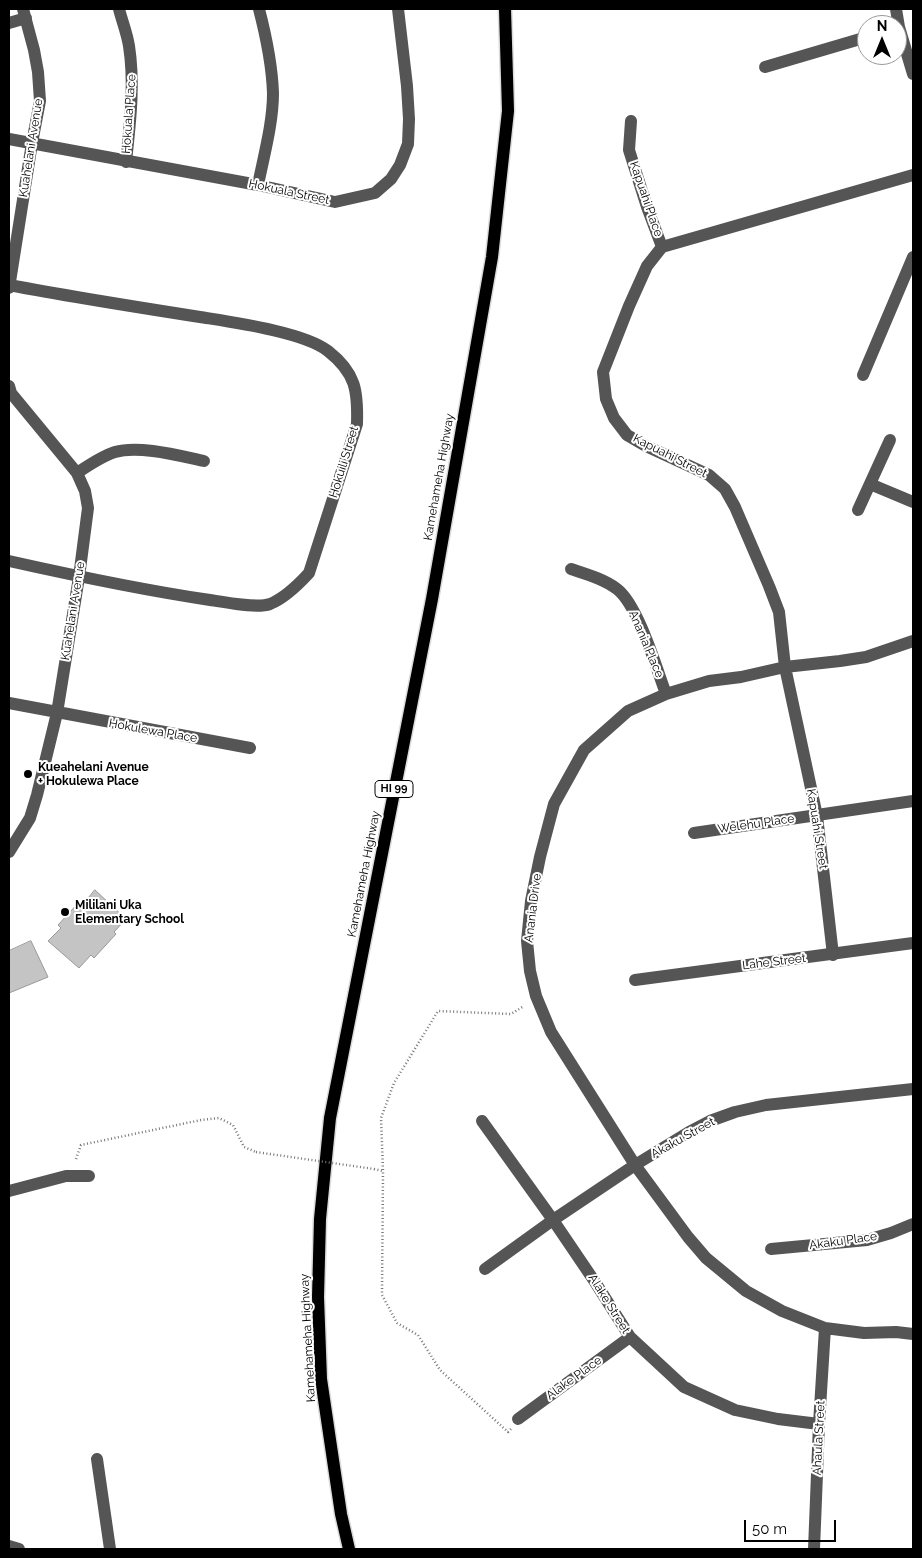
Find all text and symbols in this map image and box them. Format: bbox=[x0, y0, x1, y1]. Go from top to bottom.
north arrow bbox=[857, 15, 907, 65]
text: N bbox=[877, 18, 887, 34]
street label: Hokuala Place bbox=[119, 74, 139, 154]
street label: Kuahelani Avenue bbox=[16, 98, 46, 198]
street label: Kapuahi Place bbox=[626, 159, 666, 239]
street label: Hokuala Street bbox=[247, 176, 331, 208]
street label: Kamehameha Highway bbox=[421, 412, 457, 542]
street label: Hokuili Street bbox=[326, 424, 362, 500]
street label: Kapuahi Street bbox=[631, 431, 709, 481]
street label: Kuahelani Avenue bbox=[58, 561, 88, 661]
street label: Anania Place bbox=[625, 608, 667, 680]
street label: Hokulewa Place bbox=[108, 716, 198, 746]
place label: Kueahelani Avenue + Hokulewa Place bbox=[38, 760, 149, 788]
marker: Kueahelani Avenue + Hokulewa Place bbox=[22, 768, 34, 780]
road number: HI 99 bbox=[375, 781, 413, 798]
street label: Kapuahi Street bbox=[804, 788, 830, 870]
street label: Kamehameha Highway bbox=[345, 809, 383, 939]
street label: Welehu Place bbox=[717, 812, 795, 836]
street label: Anania Drive bbox=[522, 873, 544, 943]
place label: Mililani Uka Elementary School bbox=[75, 898, 184, 926]
marker: Mililani Uka Elementary School bbox=[59, 906, 71, 918]
street label: Lahe Street bbox=[741, 951, 807, 973]
street label: Akaku Street bbox=[649, 1115, 717, 1161]
street label: Akaku Place bbox=[808, 1229, 878, 1253]
street label: Alake Street bbox=[585, 1272, 633, 1336]
street label: Kamehameha Highway bbox=[297, 1273, 319, 1403]
street label: Alake Place bbox=[544, 1353, 604, 1403]
street label: Ahaula Street bbox=[810, 1400, 828, 1476]
scale bar bbox=[747, 1510, 840, 1542]
text: 50 m bbox=[752, 1520, 787, 1538]

